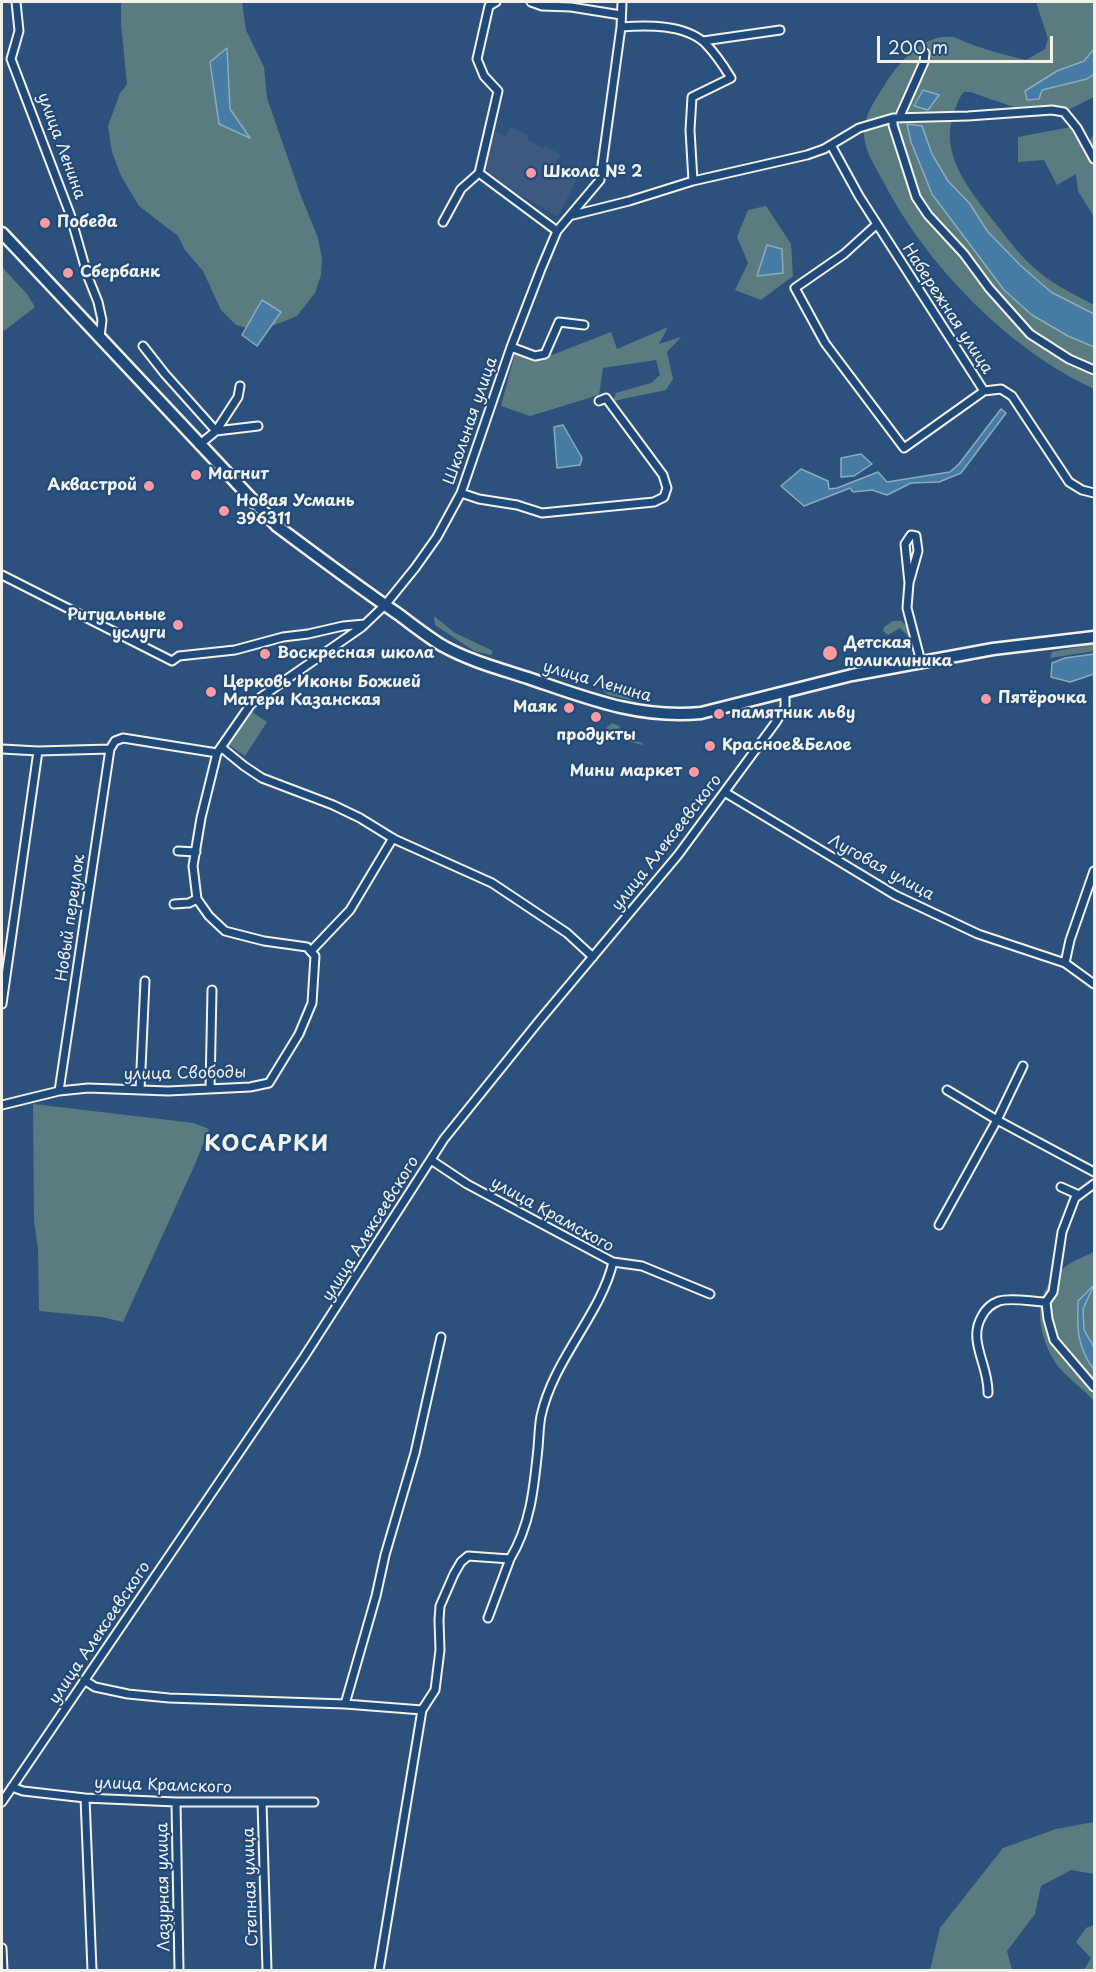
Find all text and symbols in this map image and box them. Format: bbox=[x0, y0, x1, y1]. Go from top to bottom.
scale bar bbox=[880, 24, 1056, 62]
text: 200 m bbox=[888, 33, 948, 60]
street label: улица Ленина bbox=[33, 90, 89, 202]
place label: Школа № 2 bbox=[543, 163, 642, 183]
marker: Школа № 2 bbox=[524, 166, 538, 180]
place label: Победа bbox=[57, 213, 118, 233]
marker: Победа bbox=[38, 216, 52, 230]
street label: Набережная улица bbox=[898, 240, 996, 378]
place label: Сбербанк bbox=[80, 263, 160, 283]
marker: Сбербанк bbox=[61, 266, 75, 280]
street label: Школьная улица bbox=[440, 355, 502, 487]
place label: Магнит bbox=[208, 465, 269, 485]
marker: Магнит bbox=[189, 468, 203, 482]
place label: Аквастрой bbox=[48, 476, 137, 496]
marker: Аквастрой bbox=[142, 479, 156, 493]
place label: Новая Усмань 396311 bbox=[236, 492, 355, 530]
marker: Новая Усмань 396311 bbox=[217, 504, 231, 518]
place label: Ритуальные услуги bbox=[67, 606, 166, 644]
marker: Ритуальные услуги bbox=[171, 618, 185, 632]
place label: Детская поликлиника bbox=[844, 634, 953, 672]
place label: Воскресная школа bbox=[277, 644, 435, 664]
marker: Детская поликлиника bbox=[821, 644, 839, 662]
marker: Воскресная школа bbox=[258, 647, 272, 661]
street label: улица Ленина bbox=[541, 657, 653, 707]
place label: Церковь Иконы Божией Матери Казанская bbox=[223, 673, 421, 711]
marker: Церковь Иконы Божией Матери Казанская bbox=[204, 685, 218, 699]
place label: Пятёрочка bbox=[998, 689, 1087, 709]
marker: Пятёрочка bbox=[979, 692, 993, 706]
place label: Маяк bbox=[513, 698, 557, 718]
marker: Маяк bbox=[562, 701, 576, 715]
place label: памятник льву bbox=[731, 704, 855, 724]
marker: памятник льву bbox=[712, 707, 726, 721]
marker: продукты bbox=[589, 710, 603, 724]
place label: продукты bbox=[556, 726, 636, 746]
place label: Красное&Белое bbox=[722, 736, 852, 756]
marker: Красное&Белое bbox=[703, 739, 717, 753]
place label: Мини маркет bbox=[570, 762, 682, 782]
marker: Мини маркет bbox=[687, 765, 701, 779]
street label: улица Алексеевского bbox=[608, 771, 726, 915]
street label: Луговая улица bbox=[825, 831, 937, 905]
street label: Новый переулок bbox=[53, 853, 89, 983]
street label: улица Свободы bbox=[123, 1063, 247, 1085]
district label: КОСАРКИ bbox=[205, 1132, 329, 1158]
street label: улица Алексеевского bbox=[318, 1153, 424, 1305]
street label: улица Крамского bbox=[487, 1173, 617, 1257]
street label: улица Алексеевского bbox=[45, 1558, 155, 1708]
street label: улица Крамского bbox=[94, 1774, 232, 1798]
street label: Лазурная улица bbox=[153, 1822, 175, 1952]
street label: Степная улица bbox=[239, 1827, 263, 1947]

